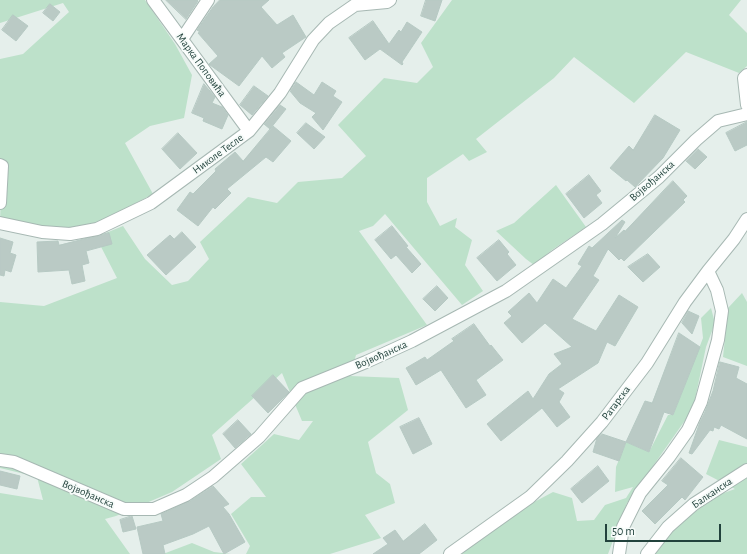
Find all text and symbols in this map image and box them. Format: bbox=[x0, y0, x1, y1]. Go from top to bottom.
street label: Марка Поповића bbox=[173, 30, 229, 100]
street label: Николе Тесле bbox=[190, 131, 246, 177]
street label: Војвођанска bbox=[627, 158, 677, 204]
street label: Војвођанска bbox=[353, 338, 409, 372]
street label: Ратарска bbox=[599, 383, 633, 423]
street label: Балканска bbox=[689, 475, 735, 511]
street label: Војвођанска bbox=[60, 477, 116, 511]
scale bar bbox=[607, 516, 723, 542]
text: 50 m bbox=[612, 525, 635, 537]

